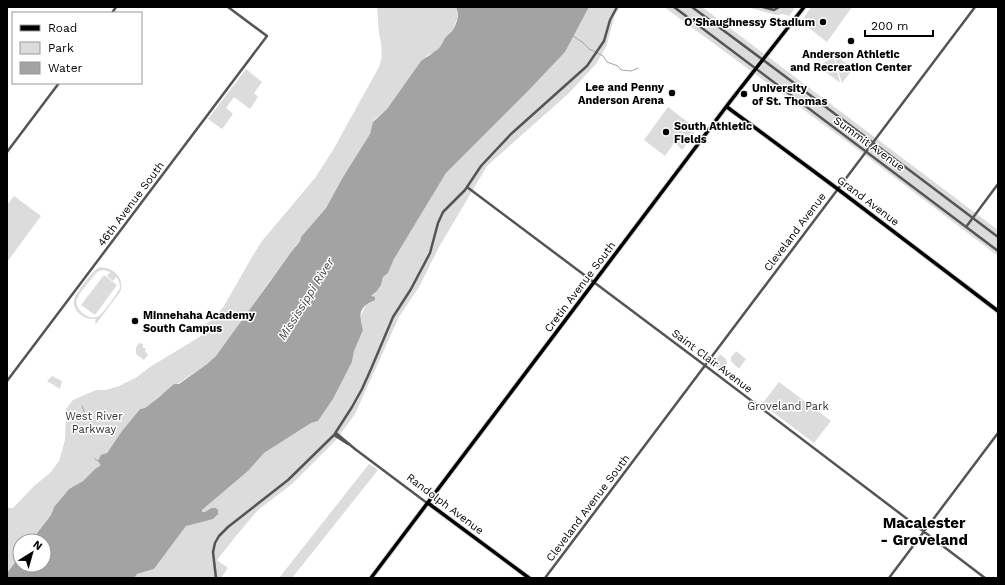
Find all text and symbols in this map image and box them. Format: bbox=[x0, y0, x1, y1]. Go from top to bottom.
legend bbox=[12, 12, 142, 84]
scale bar bbox=[865, 12, 933, 38]
place label: O’Shaughnessy Stadium bbox=[684, 16, 815, 29]
marker: O’Shaughnessy Stadium bbox=[818, 17, 828, 27]
text: 200 m bbox=[871, 19, 908, 33]
text: Road bbox=[48, 21, 77, 35]
marker: Anderson Athletic and Recreation Center bbox=[846, 36, 856, 46]
text: Park bbox=[48, 41, 74, 55]
place label: Anderson Athletic and Recreation Center bbox=[790, 48, 912, 74]
text: Water bbox=[48, 61, 83, 75]
place label: Lee and Penny Anderson Arena bbox=[578, 81, 665, 107]
place label: University of St. Thomas bbox=[752, 82, 827, 108]
marker: Lee and Penny Anderson Arena bbox=[667, 88, 677, 98]
marker: University of St. Thomas bbox=[739, 89, 749, 99]
street label: Summit Avenue bbox=[831, 114, 907, 174]
place label: South Athletic Fields bbox=[674, 120, 752, 146]
marker: South Athletic Fields bbox=[661, 127, 671, 137]
street label: 46th Avenue South bbox=[95, 159, 167, 249]
street label: Grand Avenue bbox=[834, 173, 902, 229]
street label: Cleveland Avenue bbox=[761, 190, 829, 274]
street label: Cretin Avenue South bbox=[542, 239, 618, 335]
water label: Mississippi River bbox=[275, 254, 338, 343]
place label: Minnehaha Academy South Campus bbox=[143, 309, 256, 335]
marker: Minnehaha Academy South Campus bbox=[130, 316, 140, 326]
street label: Saint Clair Avenue bbox=[669, 326, 755, 396]
park label: Groveland Park bbox=[747, 400, 829, 413]
park label: West River Parkway bbox=[65, 410, 123, 436]
street label: Cleveland Avenue South bbox=[544, 452, 632, 564]
street label: Randolph Avenue bbox=[404, 471, 486, 537]
district label: Macalester - Groveland bbox=[880, 514, 968, 549]
north arrow bbox=[12, 533, 52, 573]
text: N bbox=[31, 538, 45, 553]

